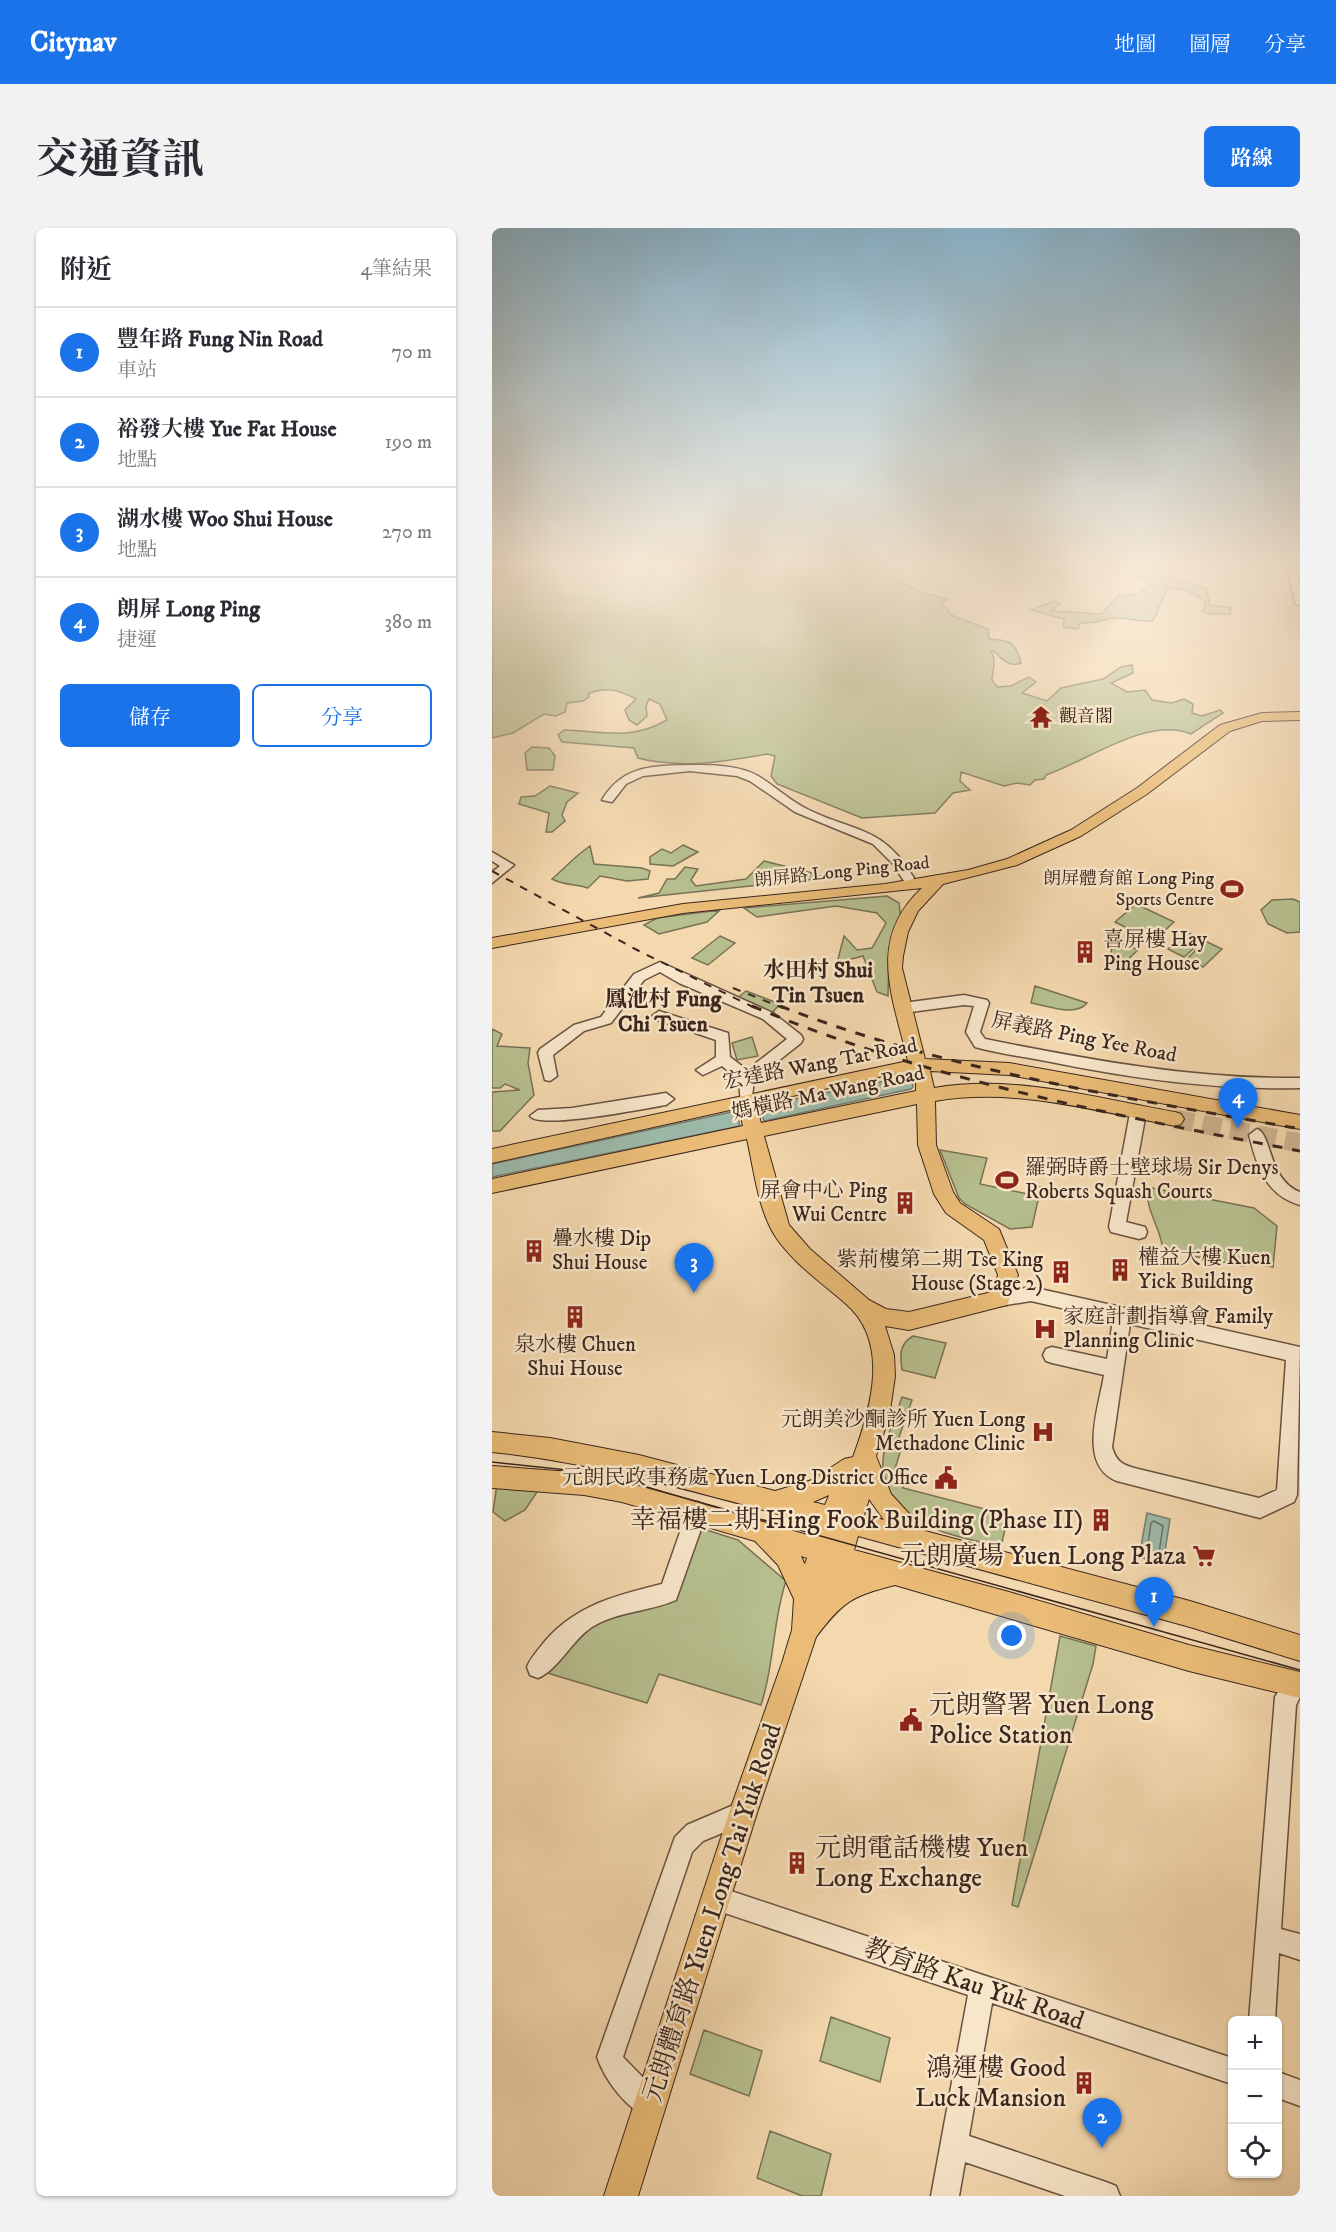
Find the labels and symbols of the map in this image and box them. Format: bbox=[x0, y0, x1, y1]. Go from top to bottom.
temple icon: 觀音閣 bbox=[1028, 704, 1054, 730]
place label: 觀音閣 bbox=[1059, 706, 1113, 728]
street label: 朗屏路 Long Ping Road bbox=[753, 852, 931, 892]
place label: 朗屏體育館 Long Ping Sports Centre bbox=[1043, 868, 1214, 911]
sports icon: 朗屏體育館 Long Ping Sports Centre bbox=[1219, 876, 1245, 902]
place label: 喜屏樓 Hay Ping House bbox=[1103, 927, 1208, 977]
building icon: 喜屏樓 Hay Ping House bbox=[1072, 939, 1098, 965]
district label: 水田村 Shui Tin Tsuen bbox=[763, 957, 873, 1009]
district label: 鳳池村 Fung Chi Tsuen bbox=[605, 986, 723, 1038]
street label: 屏義路 Ping Yee Road bbox=[989, 1007, 1179, 1069]
street label: 宏達路 Wang Tat Road bbox=[720, 1032, 920, 1096]
street label: 媽橫路 Ma Wang Road bbox=[729, 1060, 927, 1126]
pin: 4 bbox=[1218, 1078, 1258, 1128]
place label: 羅弼時爵士壁球場 Sir Denys Roberts Squash Courts bbox=[1025, 1155, 1278, 1205]
sports icon: 羅弼時爵士壁球場 Sir Denys Roberts Squash Courts bbox=[994, 1167, 1020, 1193]
place label: 屏會中心 Ping Wui Centre bbox=[760, 1178, 888, 1228]
building icon: 屏會中心 Ping Wui Centre bbox=[892, 1190, 918, 1216]
place label: 疊水樓 Dip Shui House bbox=[552, 1226, 651, 1276]
building icon: 疊水樓 Dip Shui House bbox=[521, 1238, 547, 1264]
pin: 3 bbox=[674, 1244, 714, 1293]
place label: 權益大樓 Kuen Yick Building bbox=[1138, 1245, 1271, 1295]
place label: 紫荊樓第二期 Tse King House (Stage 2) bbox=[837, 1247, 1044, 1297]
building icon: 權益大樓 Kuen Yick Building bbox=[1107, 1257, 1133, 1283]
building icon: 紫荊樓第二期 Tse King House (Stage 2) bbox=[1048, 1259, 1074, 1285]
building icon: 泉水樓 Chuen Shui House bbox=[562, 1304, 588, 1330]
place label: 家庭計劃指導會 Family Planning Clinic bbox=[1063, 1304, 1274, 1354]
hospital icon: 家庭計劃指導會 Family Planning Clinic bbox=[1032, 1316, 1058, 1342]
place label: 泉水樓 Chuen Shui House bbox=[514, 1332, 636, 1382]
place label: 元朗美沙酮診所 Yuen Long Methadone Clinic bbox=[781, 1407, 1026, 1457]
hospital icon: 元朗美沙酮診所 Yuen Long Methadone Clinic bbox=[1030, 1419, 1056, 1445]
place label: 元朗民政事務處 Yuen Long District Office bbox=[562, 1465, 928, 1491]
public building icon: 元朗民政事務處 Yuen Long District Office bbox=[933, 1465, 959, 1491]
place label: 幸福樓二期 Hing Fook Building (Phase II) bbox=[630, 1504, 1083, 1537]
building icon: 幸福樓二期 Hing Fook Building (Phase II) bbox=[1088, 1507, 1114, 1533]
place label: 元朗廣場 Yuen Long Plaza bbox=[900, 1540, 1186, 1573]
supermarket icon: 元朗廣場 Yuen Long Plaza bbox=[1191, 1543, 1217, 1569]
pin: 1 bbox=[1134, 1578, 1174, 1627]
your location bbox=[997, 1621, 1026, 1650]
place label: 元朗警署 Yuen Long Police Station bbox=[929, 1689, 1154, 1752]
public building icon: 元朗警署 Yuen Long Police Station bbox=[898, 1707, 924, 1733]
street label: 元朗體育路 Yuen Long Tai Yuk Road bbox=[636, 1719, 790, 2107]
place label: 元朗電話機樓 Yuen Long Exchange bbox=[815, 1832, 1029, 1895]
building icon: 元朗電話機樓 Yuen Long Exchange bbox=[784, 1850, 810, 1876]
street label: 教育路 Kau Yuk Road bbox=[860, 1932, 1088, 2038]
place label: 鴻運樓 Good Luck Mansion bbox=[915, 2052, 1066, 2115]
building icon: 鴻運樓 Good Luck Mansion bbox=[1071, 2070, 1097, 2096]
pin: 2 bbox=[1082, 2098, 1122, 2148]

